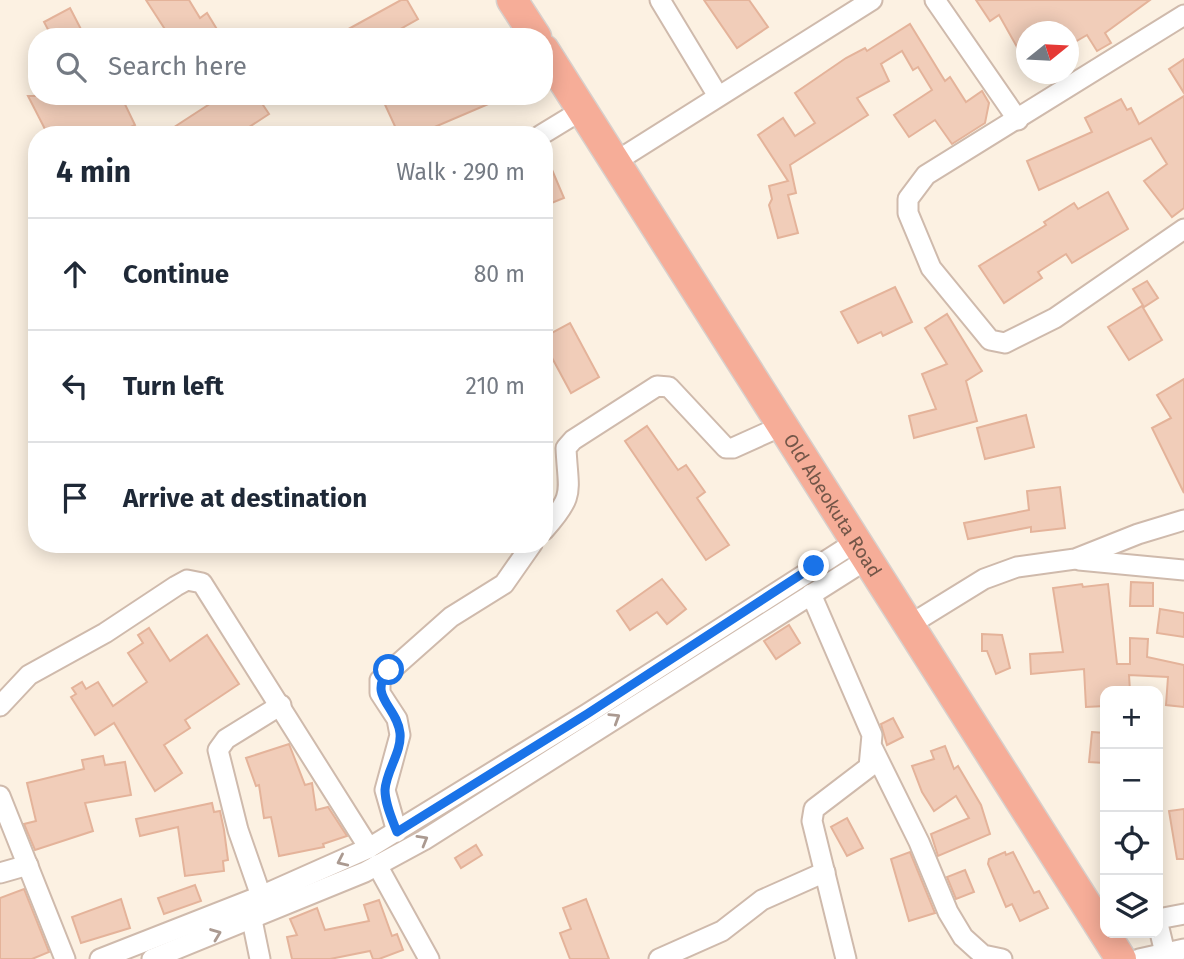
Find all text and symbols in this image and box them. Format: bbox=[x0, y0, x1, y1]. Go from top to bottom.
north arrow bbox=[1016, 21, 1079, 84]
search box bbox=[28, 28, 553, 105]
icon: search bbox=[52, 48, 90, 86]
text: Search here bbox=[108, 51, 247, 82]
text: 4 min bbox=[56, 154, 131, 190]
text: Walk · 290 m bbox=[396, 158, 525, 186]
icon: ahead bbox=[56, 255, 94, 293]
text: Continue bbox=[123, 259, 229, 290]
text: 80 m bbox=[474, 260, 525, 288]
icon: left bbox=[56, 367, 94, 405]
text: Turn left bbox=[123, 371, 224, 402]
text: 210 m bbox=[466, 372, 525, 400]
street label: Old Abeokuta Road bbox=[779, 429, 887, 581]
icon: arrive bbox=[56, 479, 94, 517]
text: Arrive at destination bbox=[123, 483, 367, 514]
route end bbox=[798, 550, 829, 581]
route start bbox=[373, 654, 404, 685]
map controls bbox=[1100, 686, 1163, 938]
button: + bbox=[1100, 686, 1163, 749]
one-way arrow bbox=[607, 714, 620, 727]
button: − bbox=[1100, 749, 1163, 812]
button: locate bbox=[1100, 812, 1163, 875]
one-way arrow bbox=[415, 835, 428, 848]
one-way arrow bbox=[337, 853, 349, 867]
button: layers bbox=[1100, 875, 1163, 938]
one-way arrow bbox=[209, 929, 221, 943]

